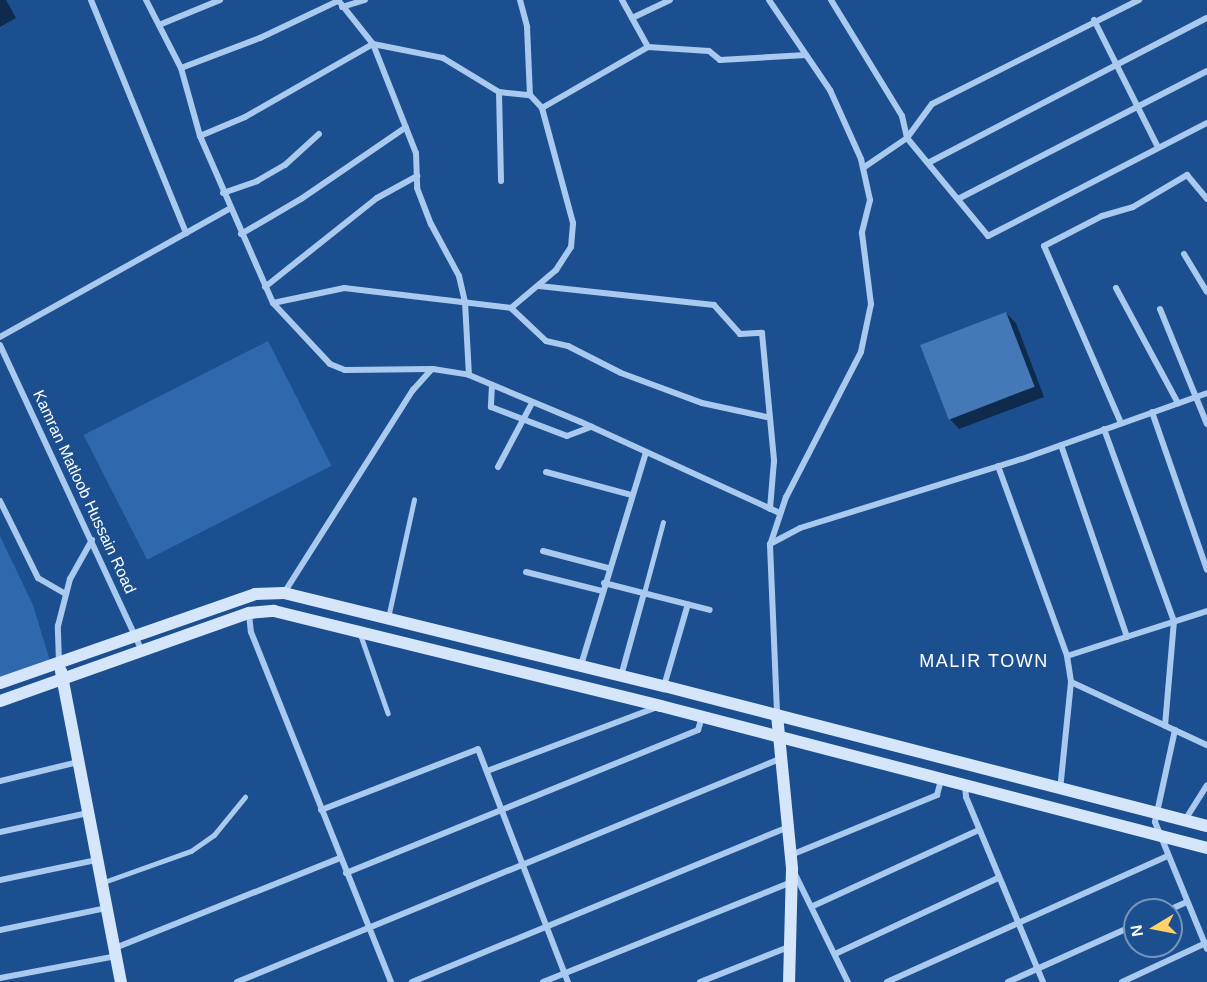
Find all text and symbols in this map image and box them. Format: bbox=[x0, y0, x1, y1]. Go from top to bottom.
street label: Kamran Matloob Hussain Road bbox=[28, 387, 140, 597]
district label: MALIR TOWN bbox=[919, 650, 1049, 672]
north arrow bbox=[1123, 898, 1183, 958]
text: N bbox=[1127, 924, 1146, 938]

